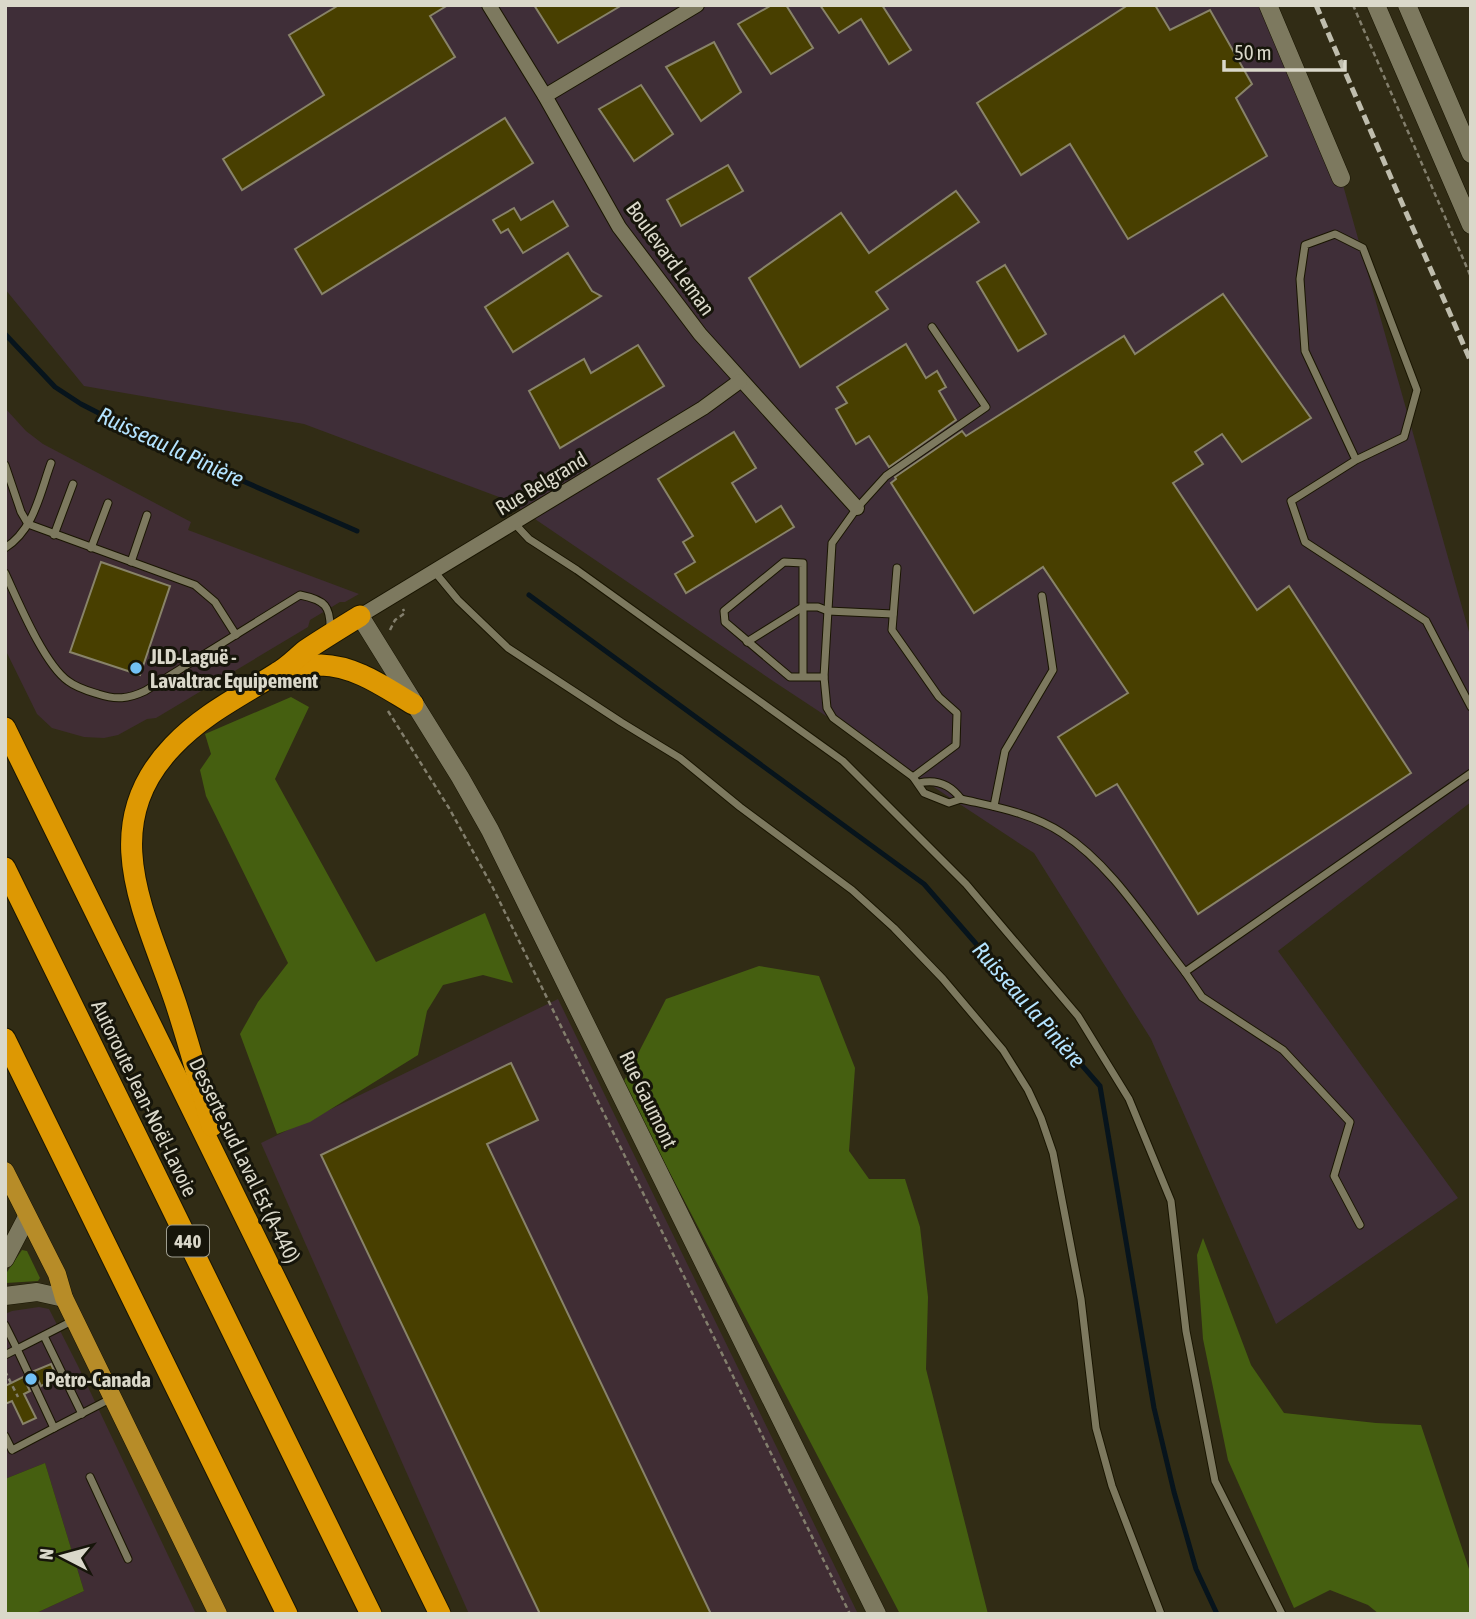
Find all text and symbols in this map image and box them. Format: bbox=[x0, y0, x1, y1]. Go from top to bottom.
scale bar bbox=[1224, 28, 1345, 72]
text: 50 m bbox=[1234, 40, 1272, 64]
street label: Boulevard Leman bbox=[622, 196, 720, 320]
water label: Ruisseau la Pinière bbox=[94, 402, 248, 492]
street label: Rue Belgrand bbox=[491, 446, 591, 520]
place label: JLD-Laguë - Lavaltrac Equipement bbox=[149, 644, 318, 692]
marker: JLD-Laguë - Lavaltrac Equipement bbox=[128, 660, 144, 676]
water label: Ruisseau la Pinière bbox=[967, 937, 1091, 1073]
street label: Autoroute Jean-Noël-Lavoie bbox=[87, 996, 203, 1200]
street label: Rue Gaumont bbox=[615, 1046, 683, 1152]
street label: Desserte sud Laval Est (A-440) bbox=[184, 1053, 306, 1267]
road number: 440 bbox=[167, 1226, 209, 1256]
place label: Petro-Canada bbox=[45, 1367, 151, 1391]
marker: Petro-Canada bbox=[23, 1371, 39, 1387]
north arrow bbox=[28, 1521, 98, 1591]
text: N bbox=[35, 1547, 58, 1561]

